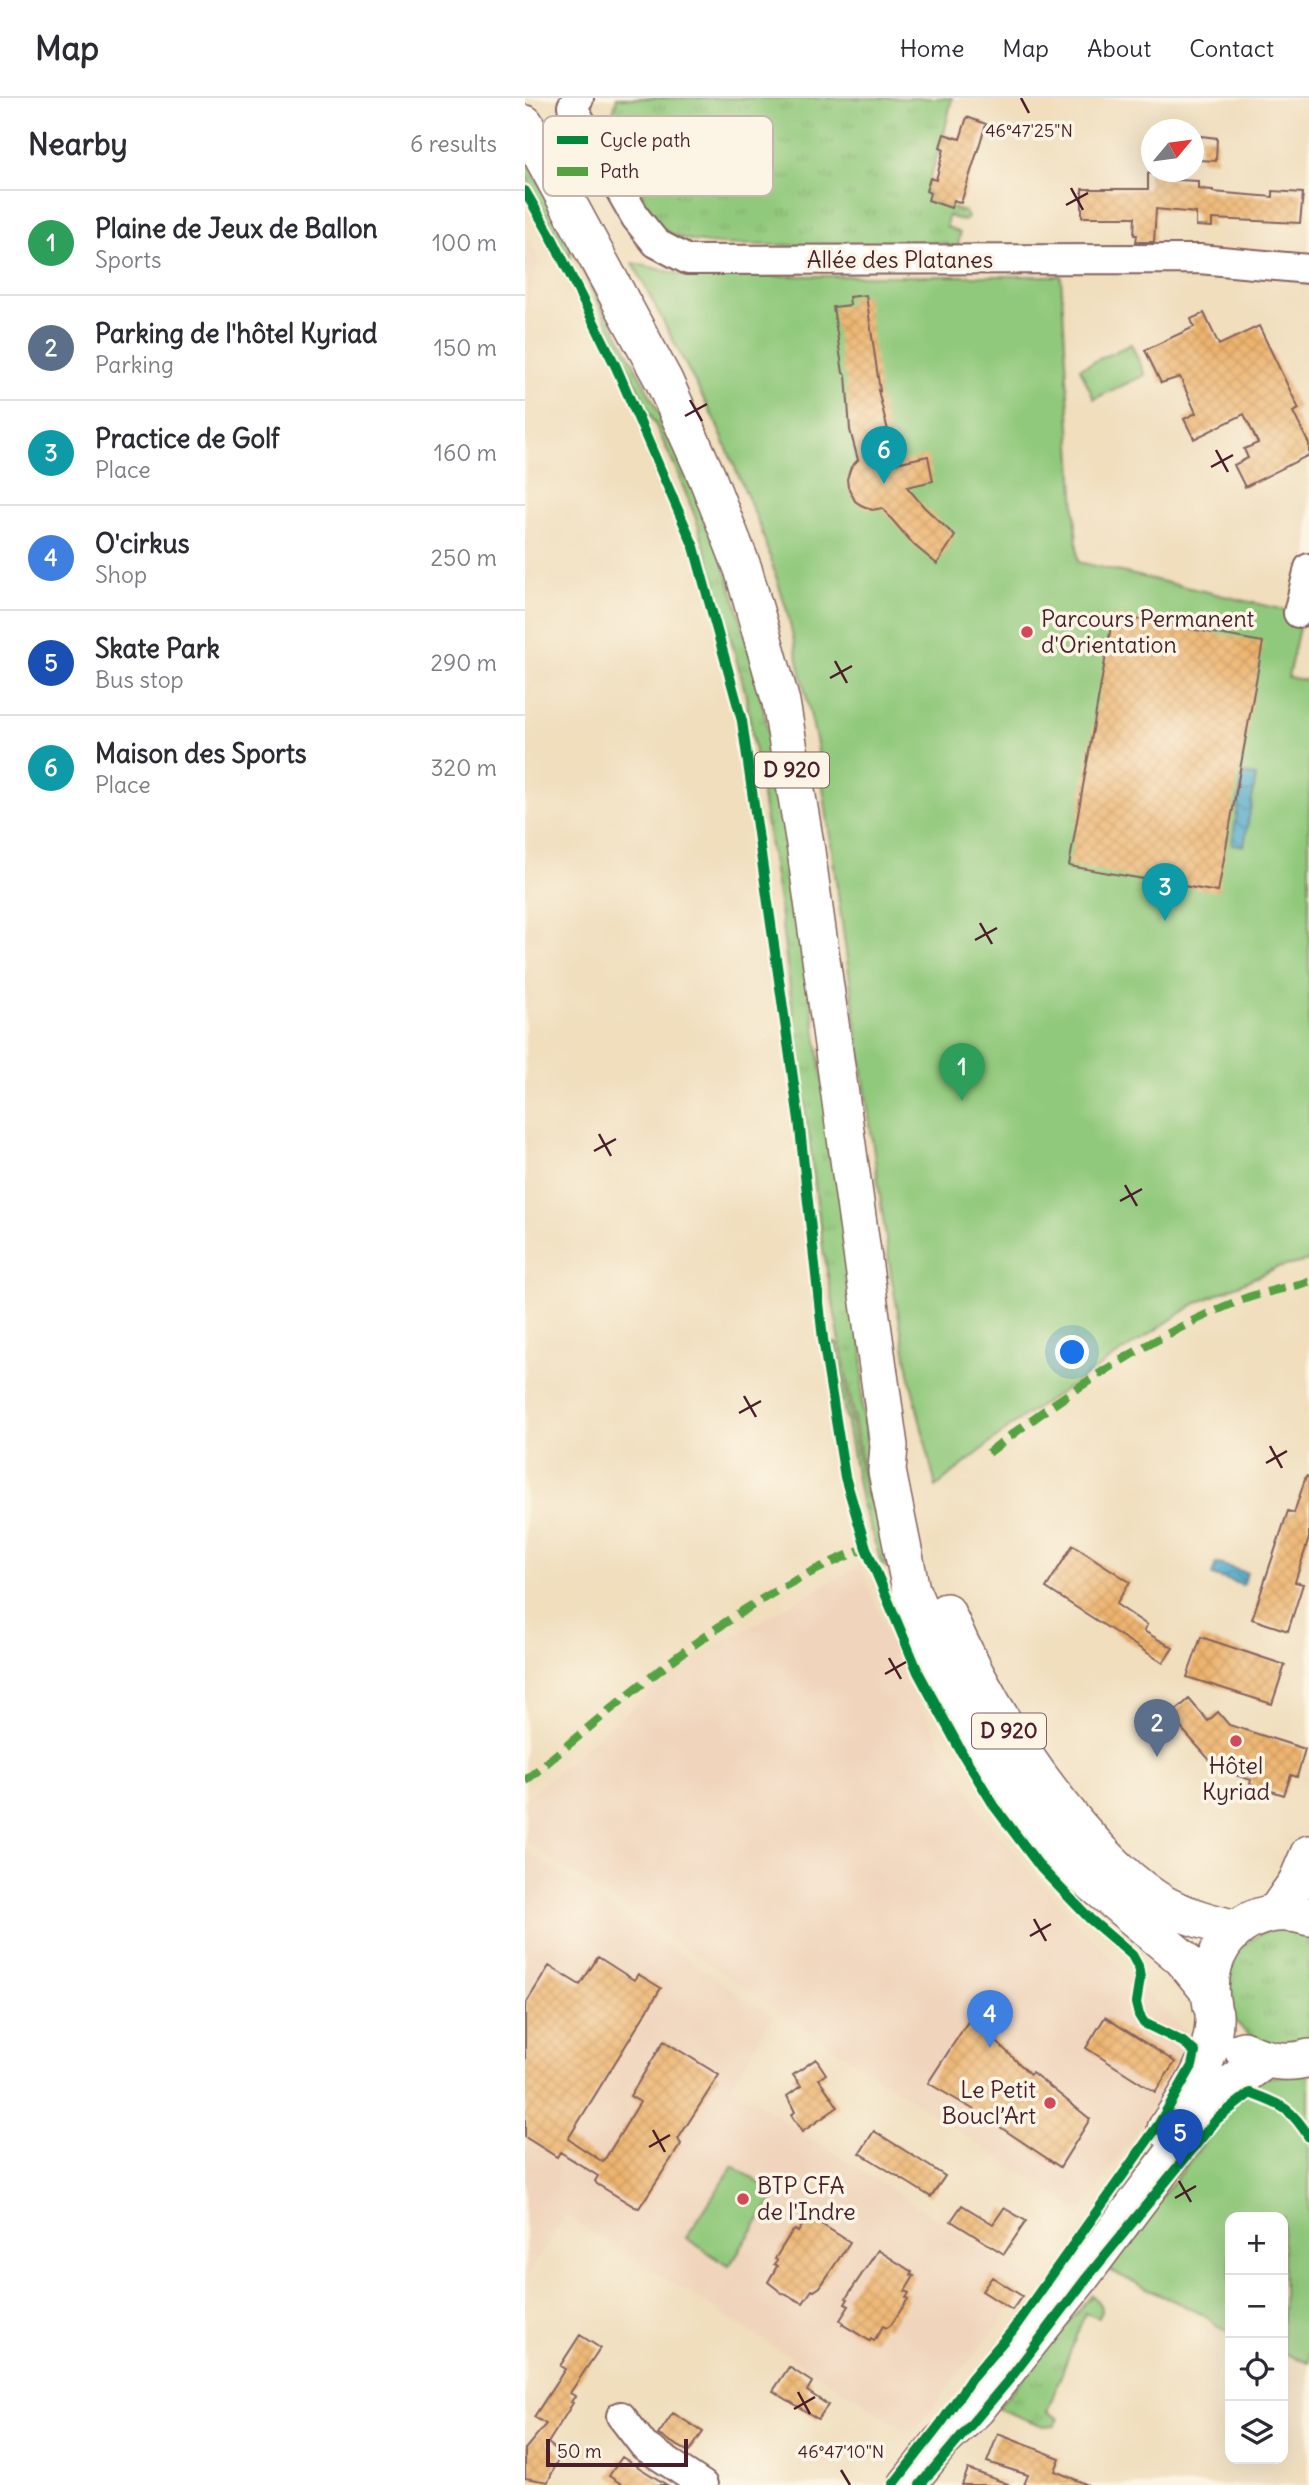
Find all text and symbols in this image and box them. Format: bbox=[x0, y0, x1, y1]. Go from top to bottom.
text: Map bbox=[35, 27, 99, 69]
text: Home bbox=[900, 33, 964, 63]
text: Map bbox=[1002, 33, 1049, 63]
text: About bbox=[1087, 33, 1151, 63]
text: Contact bbox=[1189, 33, 1274, 63]
legend bbox=[543, 116, 773, 196]
text: 46°47'25"N bbox=[985, 119, 1073, 142]
north arrow bbox=[1141, 119, 1204, 182]
text: Nearby bbox=[28, 125, 128, 163]
text: Cycle path bbox=[600, 128, 691, 152]
text: 6 results bbox=[410, 129, 497, 158]
text: Path bbox=[600, 159, 639, 183]
text: Plaine de Jeux de Ballon bbox=[95, 212, 378, 245]
text: 1 bbox=[46, 228, 56, 257]
text: 100 m bbox=[432, 228, 497, 257]
text: Sports bbox=[95, 245, 161, 274]
street label: Allée des Platanes bbox=[807, 245, 993, 274]
text: Parking de l'hôtel Kyriad bbox=[95, 317, 377, 350]
text: 2 bbox=[45, 333, 57, 362]
text: 150 m bbox=[434, 333, 497, 362]
text: Parking bbox=[95, 350, 174, 379]
text: Practice de Golf bbox=[95, 422, 280, 455]
pin: 6 bbox=[861, 426, 907, 484]
text: 3 bbox=[44, 438, 58, 467]
text: 160 m bbox=[434, 438, 497, 467]
text: Place bbox=[95, 455, 151, 484]
text: O'cirkus bbox=[95, 527, 190, 560]
text: 4 bbox=[44, 543, 58, 572]
text: 250 m bbox=[430, 543, 497, 572]
text: Shop bbox=[95, 560, 147, 589]
place label: Parcours Permanent d'Orientation bbox=[1041, 604, 1255, 659]
marker: Parcours Permanent d'Orientation bbox=[1019, 624, 1035, 640]
text: Skate Park bbox=[95, 632, 220, 665]
text: 5 bbox=[44, 648, 58, 677]
text: 290 m bbox=[430, 648, 497, 677]
text: Bus stop bbox=[95, 665, 184, 694]
text: Maison des Sports bbox=[95, 737, 307, 770]
road number: D 920 bbox=[755, 752, 829, 788]
text: 6 bbox=[44, 753, 58, 782]
text: 320 m bbox=[431, 753, 497, 782]
text: Place bbox=[95, 770, 151, 799]
pin: 3 bbox=[1142, 863, 1188, 921]
pin: 1 bbox=[939, 1043, 985, 1101]
your location bbox=[1055, 1335, 1089, 1369]
pin: 2 bbox=[1134, 1699, 1180, 1757]
road number: D 920 bbox=[972, 1714, 1046, 1748]
marker: Hôtel Kyriad bbox=[1228, 1733, 1244, 1749]
place label: Hôtel Kyriad bbox=[1202, 1751, 1270, 1806]
pin: 4 bbox=[967, 1990, 1013, 2048]
place label: Le Petit Boucl’Art bbox=[942, 2075, 1036, 2130]
marker: Le Petit Boucl’Art bbox=[1042, 2095, 1058, 2111]
pin: 5 bbox=[1157, 2109, 1203, 2167]
place label: BTP CFA de l'Indre bbox=[757, 2171, 856, 2226]
marker: BTP CFA de l'Indre bbox=[735, 2191, 751, 2207]
map controls bbox=[1225, 2212, 1288, 2464]
button: + bbox=[1225, 2212, 1288, 2275]
button: − bbox=[1225, 2275, 1288, 2338]
button: locate bbox=[1225, 2338, 1288, 2401]
button: layers bbox=[1225, 2401, 1288, 2464]
scale bar bbox=[546, 2436, 688, 2468]
text: 50 m bbox=[557, 2439, 602, 2463]
text: 46°47'10"N bbox=[798, 2440, 884, 2463]

